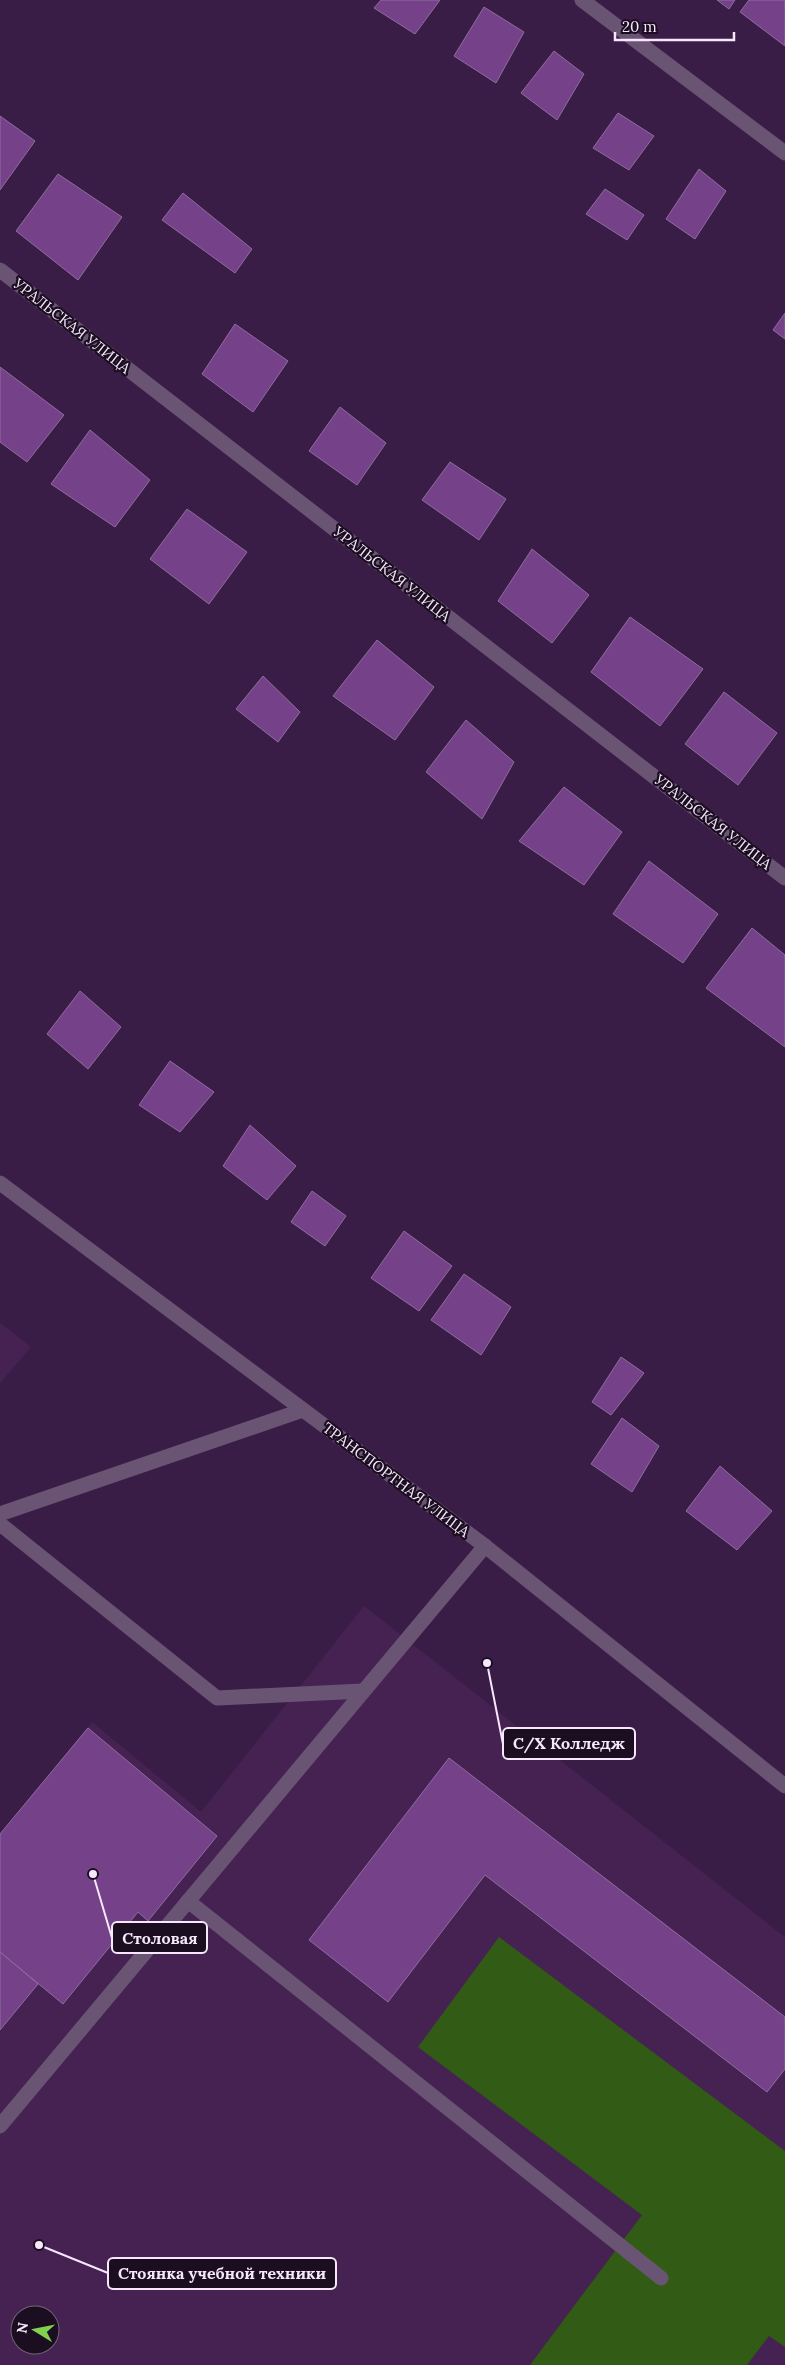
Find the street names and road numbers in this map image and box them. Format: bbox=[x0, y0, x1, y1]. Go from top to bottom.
street label: УРАЛЬСКАЯ УЛИЦА bbox=[9, 273, 135, 378]
street label: УРАЛЬСКАЯ УЛИЦА bbox=[329, 521, 455, 626]
street label: УРАЛЬСКАЯ УЛИЦА bbox=[650, 769, 776, 874]
street label: ТРАНСПОРТНАЯ УЛИЦА bbox=[319, 1418, 474, 1541]

